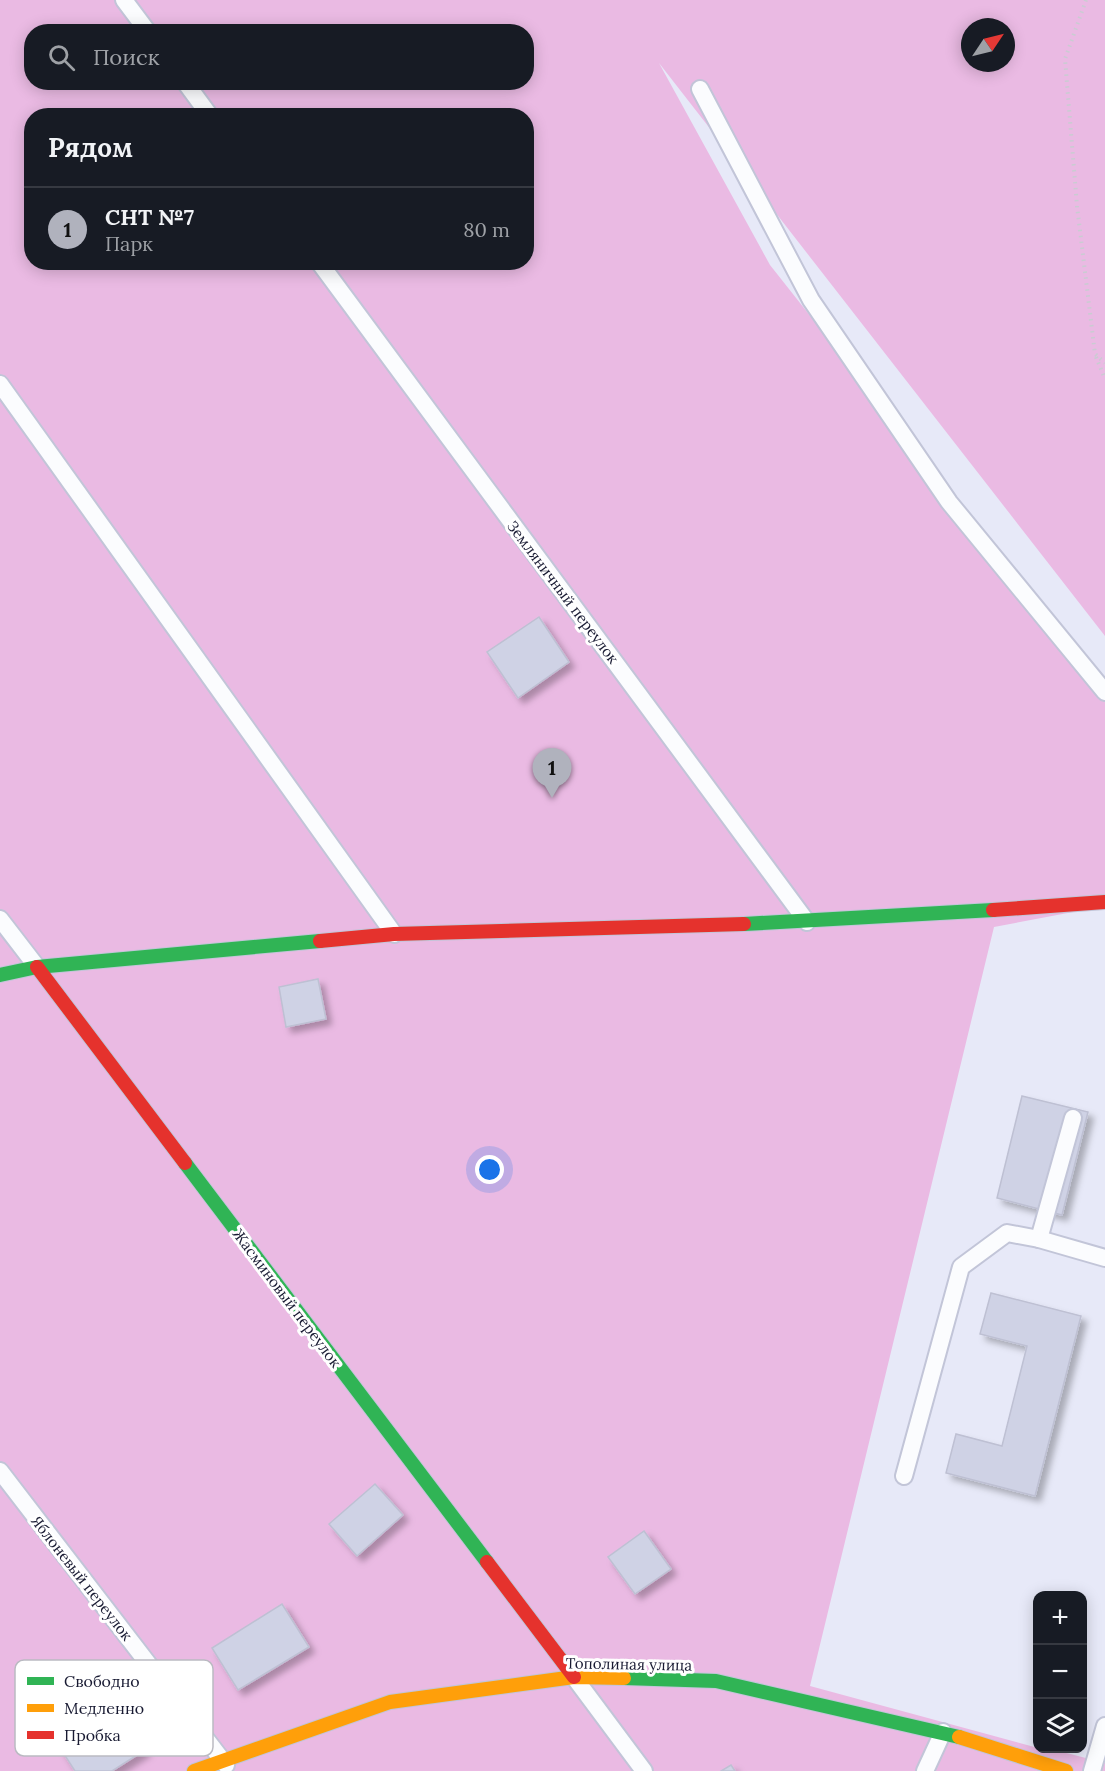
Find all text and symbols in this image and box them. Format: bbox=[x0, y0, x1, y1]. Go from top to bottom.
north arrow bbox=[961, 18, 1015, 72]
search box bbox=[24, 24, 534, 90]
icon: search bbox=[45, 41, 78, 74]
text: Поиск bbox=[93, 43, 159, 71]
text: Рядом bbox=[48, 131, 133, 164]
text: СНТ №7 bbox=[105, 203, 194, 231]
text: 1 bbox=[63, 217, 72, 242]
text: 80 m bbox=[463, 217, 510, 242]
text: Парк bbox=[105, 231, 153, 256]
street label: Земляничный переулок bbox=[503, 517, 623, 667]
pin: 1 bbox=[532, 748, 572, 798]
your location bbox=[475, 1155, 504, 1184]
street label: Жасминовый переулок bbox=[229, 1225, 345, 1371]
street label: Яблоневый переулок bbox=[27, 1512, 137, 1644]
map controls bbox=[1033, 1591, 1087, 1753]
button: + bbox=[1033, 1591, 1087, 1645]
button: − bbox=[1033, 1645, 1087, 1699]
street label: Тополиная улица bbox=[566, 1653, 693, 1675]
legend bbox=[15, 1660, 213, 1756]
text: Свободно bbox=[64, 1671, 140, 1691]
text: Медленно bbox=[64, 1698, 144, 1718]
button: layers bbox=[1033, 1699, 1087, 1753]
text: Пробка bbox=[64, 1725, 121, 1745]

